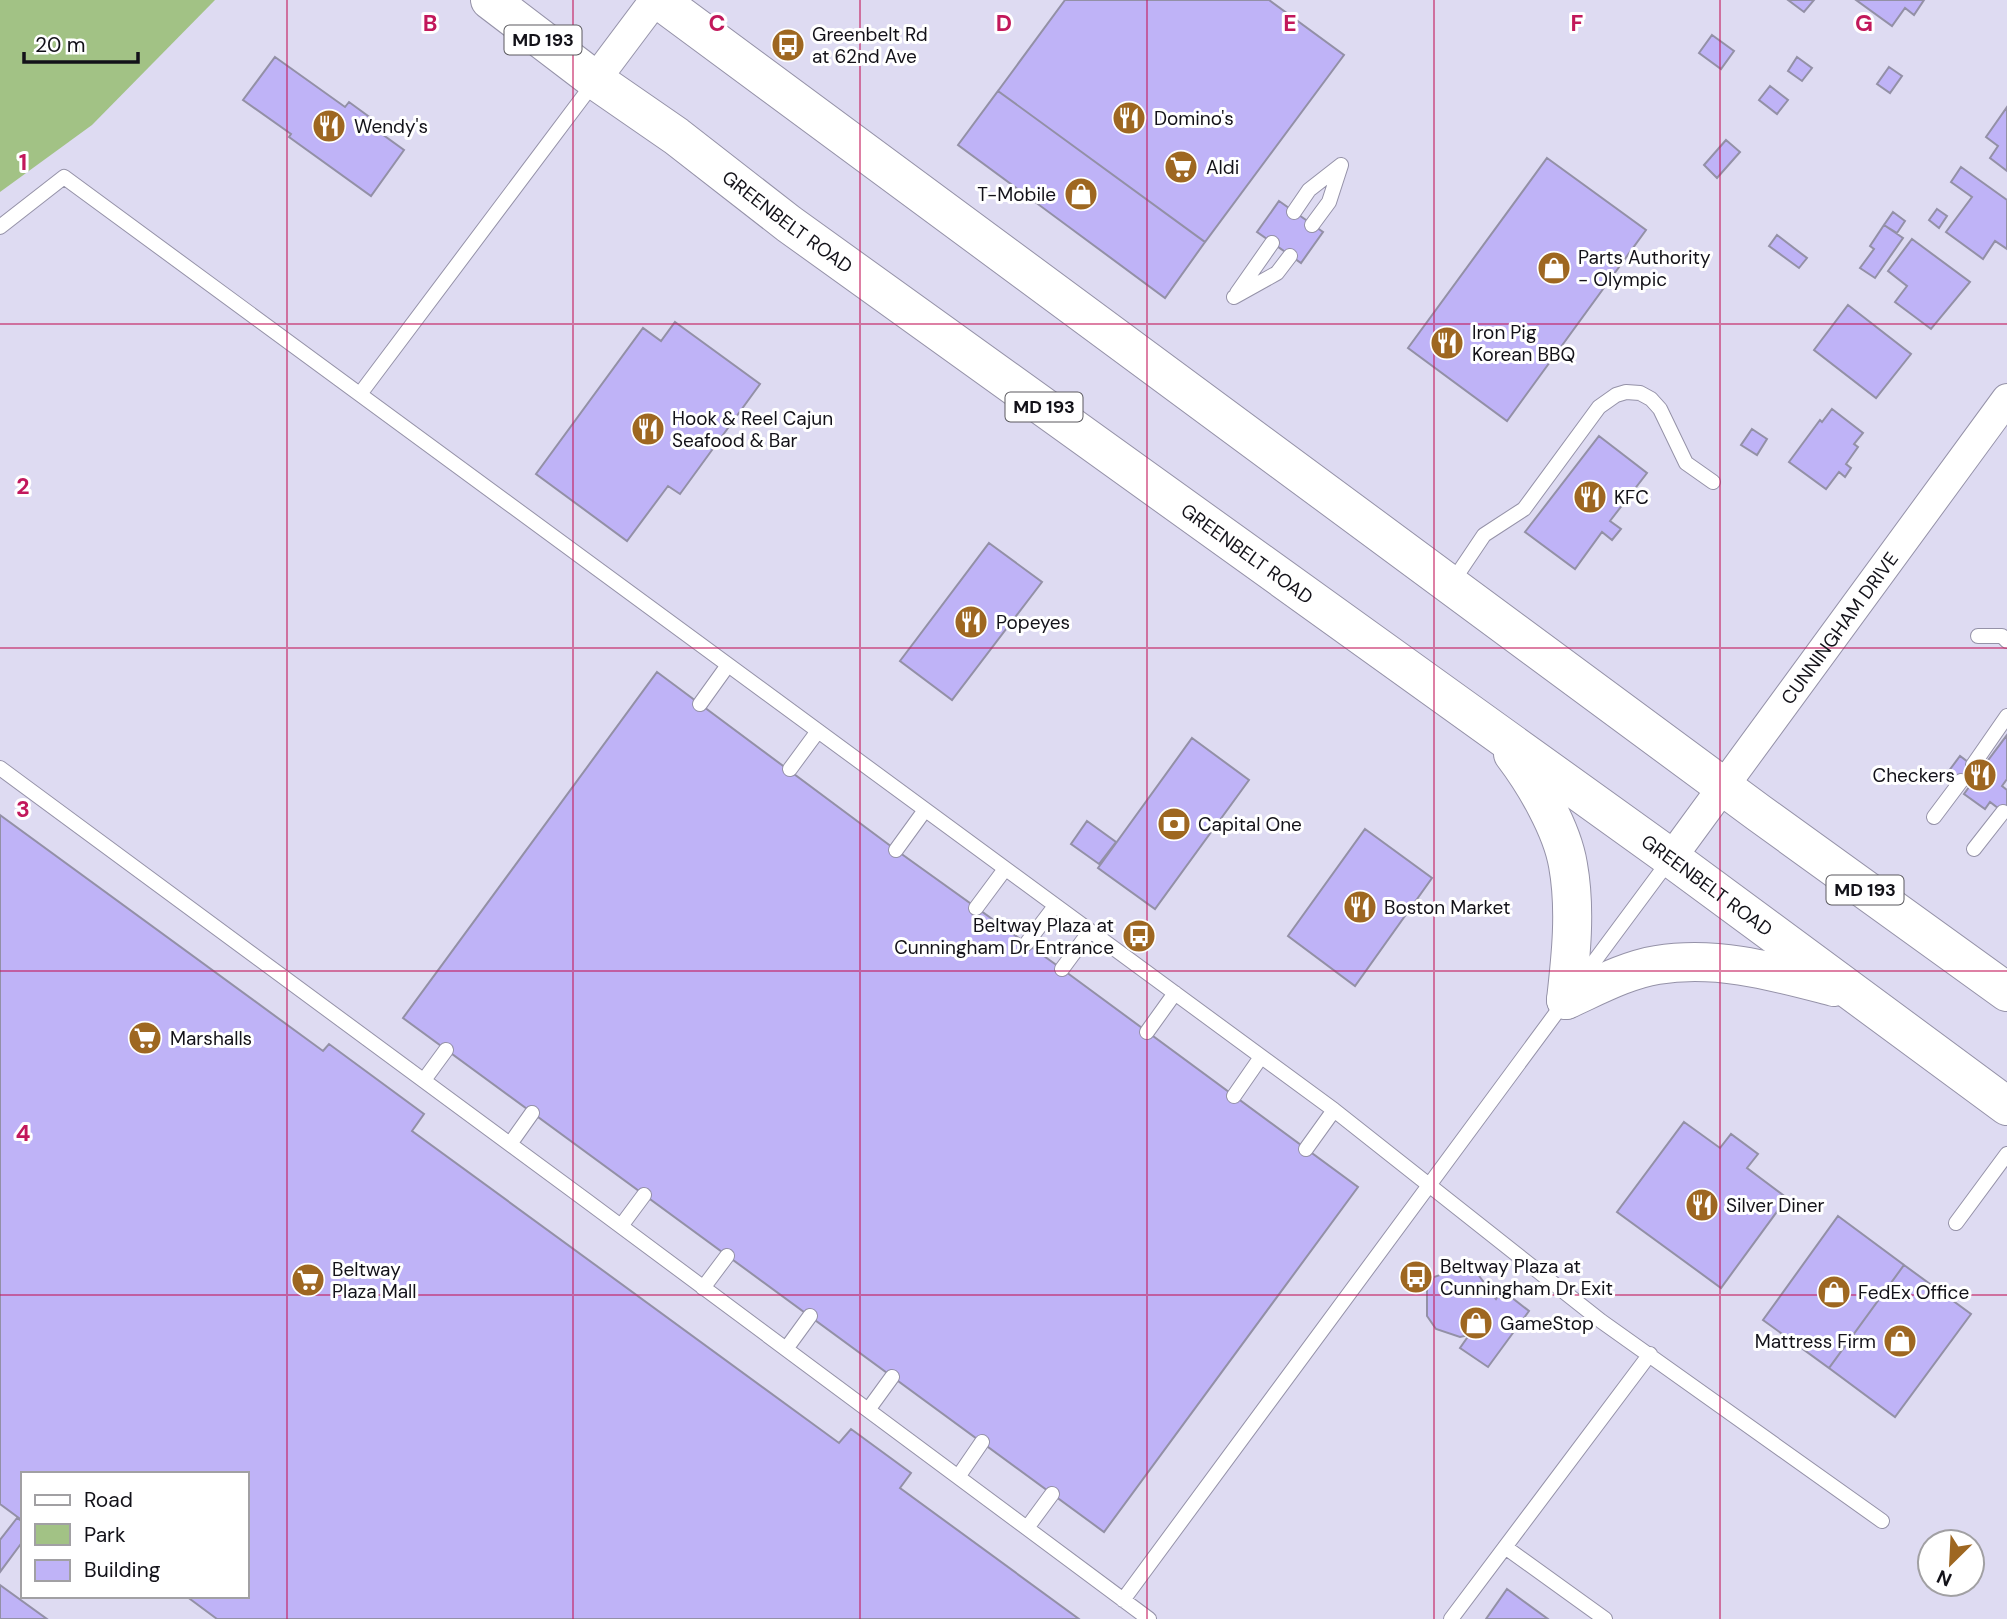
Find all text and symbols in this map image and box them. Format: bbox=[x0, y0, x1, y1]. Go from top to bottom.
text: B bbox=[423, 8, 437, 38]
text: C bbox=[709, 8, 725, 38]
text: D bbox=[996, 8, 1012, 38]
text: E bbox=[1283, 8, 1297, 38]
text: F bbox=[1571, 8, 1584, 38]
text: G bbox=[1855, 8, 1873, 38]
scale bar bbox=[24, 21, 138, 65]
place label: Greenbelt Rd at 62nd Ave bbox=[812, 22, 928, 69]
road number: MD 193 bbox=[504, 26, 582, 55]
bus stop icon: Greenbelt Rd at 62nd Ave bbox=[769, 26, 807, 64]
text: 20 m bbox=[35, 31, 86, 59]
restaurant icon: Domino's bbox=[1110, 99, 1148, 137]
place label: Domino's bbox=[1154, 106, 1234, 131]
restaurant icon: Wendy's bbox=[310, 107, 348, 145]
place label: Wendy's bbox=[354, 114, 428, 139]
text: 1 bbox=[19, 147, 27, 177]
supermarket icon: Aldi bbox=[1162, 148, 1200, 186]
place label: Aldi bbox=[1206, 155, 1239, 180]
street label: GREENBELT ROAD bbox=[717, 164, 858, 278]
shop icon: T-Mobile bbox=[1062, 175, 1100, 213]
place label: T-Mobile bbox=[977, 182, 1056, 207]
place label: Parts Authority - Olympic bbox=[1578, 245, 1711, 292]
shop icon: Parts Authority - Olympic bbox=[1535, 249, 1573, 287]
place label: Iron Pig Korean BBQ bbox=[1472, 320, 1575, 367]
restaurant icon: Iron Pig Korean BBQ bbox=[1428, 324, 1466, 362]
road number: MD 193 bbox=[1006, 393, 1082, 422]
place label: Hook & Reel Cajun Seafood & Bar bbox=[672, 406, 833, 453]
restaurant icon: Hook & Reel Cajun Seafood & Bar bbox=[629, 410, 667, 448]
text: 2 bbox=[16, 471, 30, 501]
restaurant icon: KFC bbox=[1571, 478, 1609, 516]
place label: KFC bbox=[1614, 485, 1649, 510]
street label: GREENBELT ROAD bbox=[1176, 497, 1318, 609]
street label: CUNNINGHAM DRIVE bbox=[1775, 547, 1904, 709]
restaurant icon: Popeyes bbox=[952, 603, 990, 641]
place label: Popeyes bbox=[996, 610, 1070, 635]
restaurant icon: Checkers bbox=[1961, 756, 1999, 794]
place label: Checkers bbox=[1873, 763, 1955, 788]
text: 3 bbox=[16, 794, 30, 824]
bank icon: Capital One bbox=[1155, 805, 1193, 843]
place label: Capital One bbox=[1198, 812, 1302, 837]
street label: GREENBELT ROAD bbox=[1637, 828, 1778, 941]
road number: MD 193 bbox=[1826, 876, 1904, 904]
restaurant icon: Boston Market bbox=[1341, 888, 1379, 926]
place label: Boston Market bbox=[1384, 895, 1510, 920]
place label: Beltway Plaza at Cunningham Dr Entrance bbox=[894, 913, 1114, 960]
bus stop icon: Beltway Plaza at Cunningham Dr Entrance bbox=[1120, 917, 1158, 955]
supermarket icon: Marshalls bbox=[126, 1019, 164, 1057]
place label: Marshalls bbox=[170, 1026, 252, 1051]
text: 4 bbox=[16, 1118, 31, 1148]
restaurant icon: Silver Diner bbox=[1683, 1186, 1721, 1224]
place label: Silver Diner bbox=[1726, 1193, 1825, 1218]
place label: Beltway Plaza at Cunningham Dr Exit bbox=[1440, 1254, 1613, 1301]
place label: Beltway Plaza Mall bbox=[332, 1257, 416, 1304]
bus stop icon: Beltway Plaza at Cunningham Dr Exit bbox=[1397, 1258, 1435, 1296]
supermarket icon: Beltway Plaza Mall bbox=[289, 1261, 327, 1299]
shop icon: FedEx Office bbox=[1815, 1273, 1853, 1311]
place label: FedEx Office bbox=[1858, 1280, 1969, 1305]
shop icon: GameStop bbox=[1457, 1304, 1495, 1342]
place label: GameStop bbox=[1500, 1311, 1594, 1336]
shop icon: Mattress Firm bbox=[1881, 1322, 1919, 1360]
place label: Mattress Firm bbox=[1755, 1329, 1876, 1354]
legend bbox=[21, 1472, 248, 1598]
text: Road bbox=[84, 1486, 133, 1514]
text: Park bbox=[84, 1521, 126, 1549]
north arrow bbox=[1916, 1528, 1986, 1598]
text: Building bbox=[84, 1556, 161, 1584]
text: N bbox=[1933, 1564, 1956, 1592]

